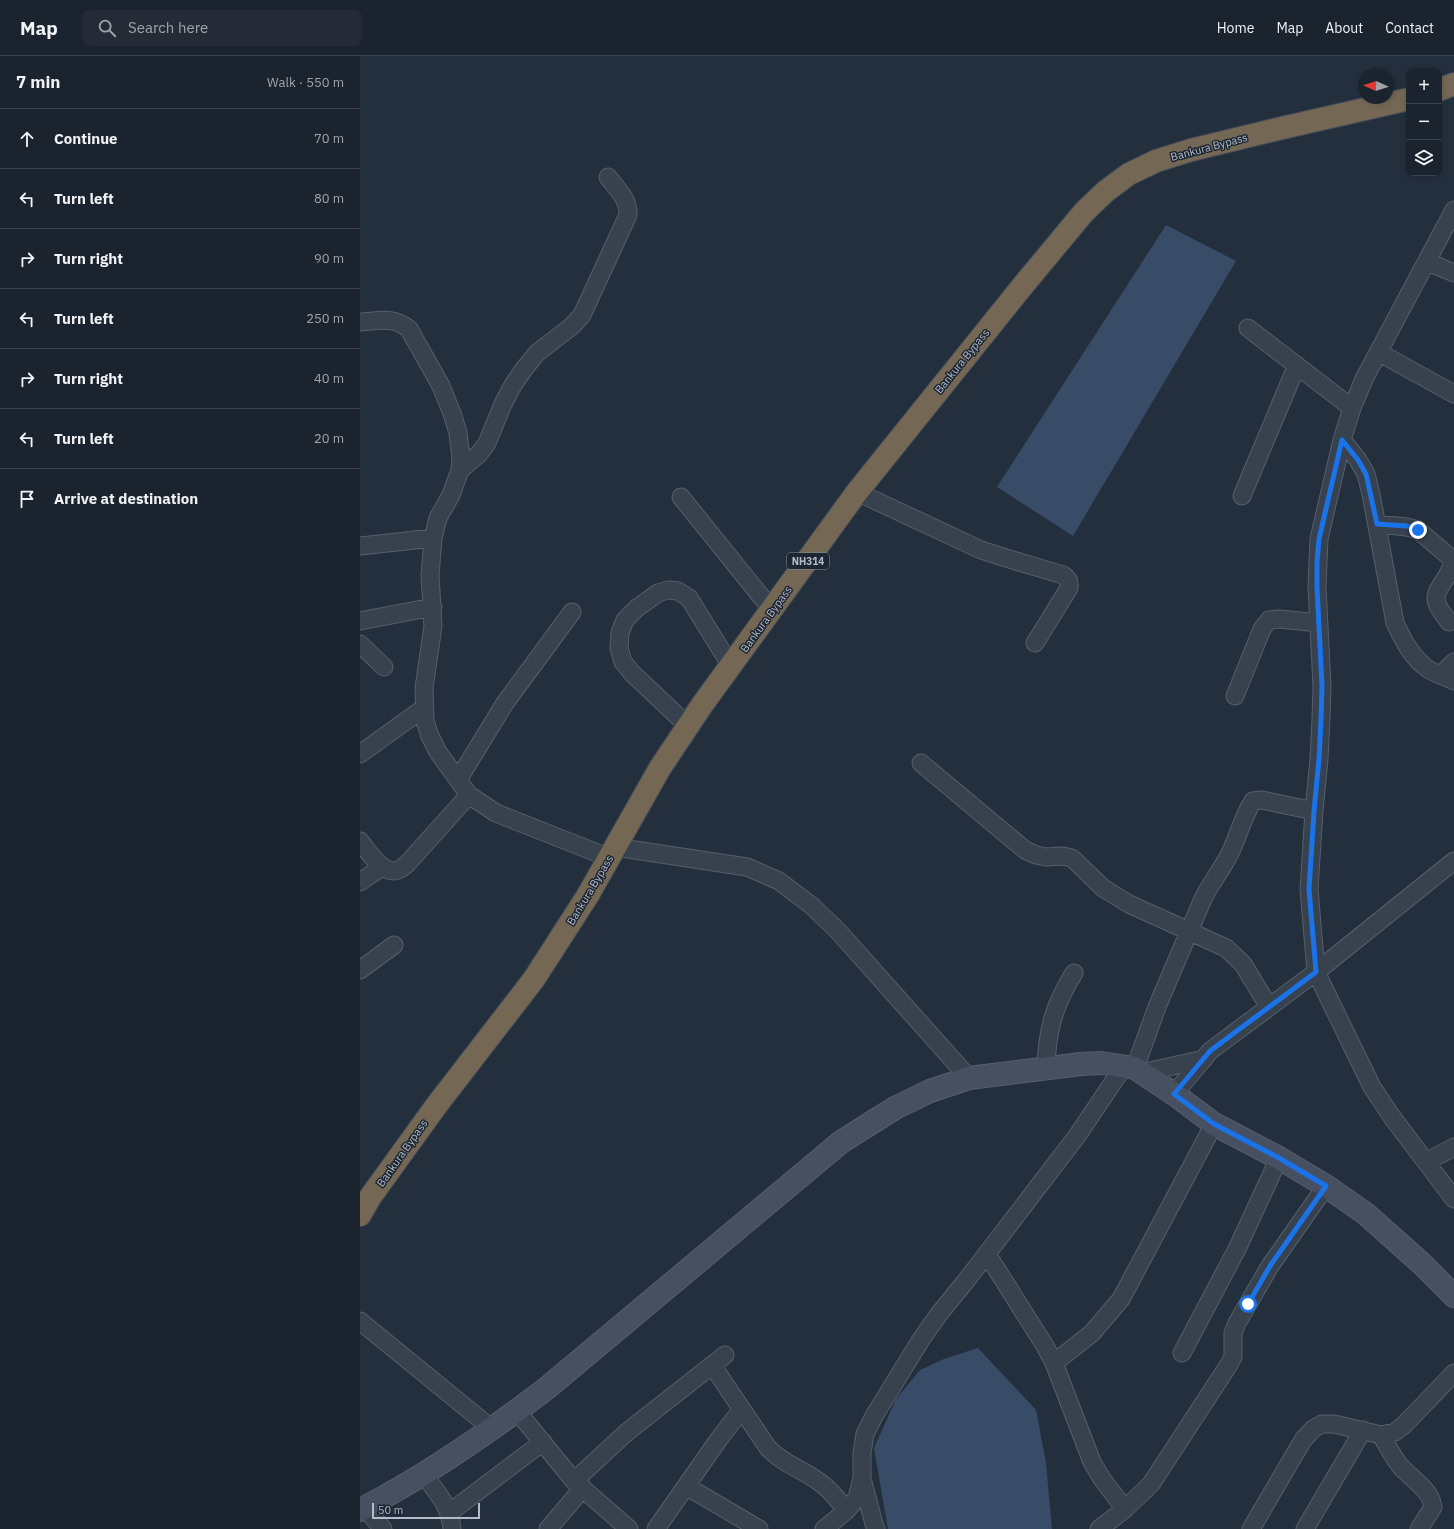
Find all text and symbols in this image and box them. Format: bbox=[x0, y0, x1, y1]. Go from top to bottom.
search box bbox=[82, 10, 362, 46]
text: Map bbox=[20, 16, 58, 40]
icon: search bbox=[96, 17, 118, 39]
text: Search here bbox=[128, 18, 208, 37]
text: Home bbox=[1217, 19, 1254, 37]
text: Map bbox=[1276, 19, 1303, 37]
text: About bbox=[1325, 19, 1363, 37]
text: Contact bbox=[1385, 19, 1434, 37]
north arrow bbox=[1358, 68, 1394, 104]
map controls bbox=[1406, 68, 1442, 176]
button: + bbox=[1406, 68, 1442, 104]
text: 7 min bbox=[16, 71, 60, 93]
text: Walk · 550 m bbox=[267, 74, 344, 91]
button: − bbox=[1406, 104, 1442, 140]
icon: ahead bbox=[16, 128, 38, 150]
text: Continue bbox=[54, 129, 118, 148]
text: 70 m bbox=[314, 130, 344, 147]
street label: Bankura Bypass bbox=[1169, 130, 1249, 164]
button: layers bbox=[1406, 140, 1442, 176]
icon: left bbox=[16, 188, 38, 210]
text: Turn left bbox=[54, 189, 114, 208]
text: 80 m bbox=[314, 190, 344, 207]
icon: right bbox=[16, 248, 38, 270]
text: Turn right bbox=[54, 249, 123, 268]
text: 90 m bbox=[314, 250, 344, 267]
icon: left bbox=[16, 308, 38, 330]
text: Turn left bbox=[54, 309, 114, 328]
text: 250 m bbox=[306, 310, 344, 327]
street label: Bankura Bypass bbox=[932, 326, 992, 396]
icon: right bbox=[16, 368, 38, 390]
text: Turn right bbox=[54, 369, 123, 388]
text: 40 m bbox=[314, 370, 344, 387]
icon: left bbox=[16, 428, 38, 450]
text: Turn left bbox=[54, 429, 114, 448]
text: 20 m bbox=[314, 430, 344, 447]
icon: arrive bbox=[16, 488, 38, 510]
text: Arrive at destination bbox=[54, 489, 198, 508]
route end bbox=[1409, 521, 1427, 539]
road number: NH314 bbox=[787, 553, 829, 569]
street label: Bankura Bypass bbox=[737, 583, 795, 655]
street label: Bankura Bypass bbox=[564, 852, 616, 928]
street label: Bankura Bypass bbox=[374, 1117, 430, 1189]
route start bbox=[1239, 1295, 1257, 1313]
scale bar bbox=[372, 1501, 480, 1520]
text: 50 m bbox=[378, 1503, 403, 1517]

